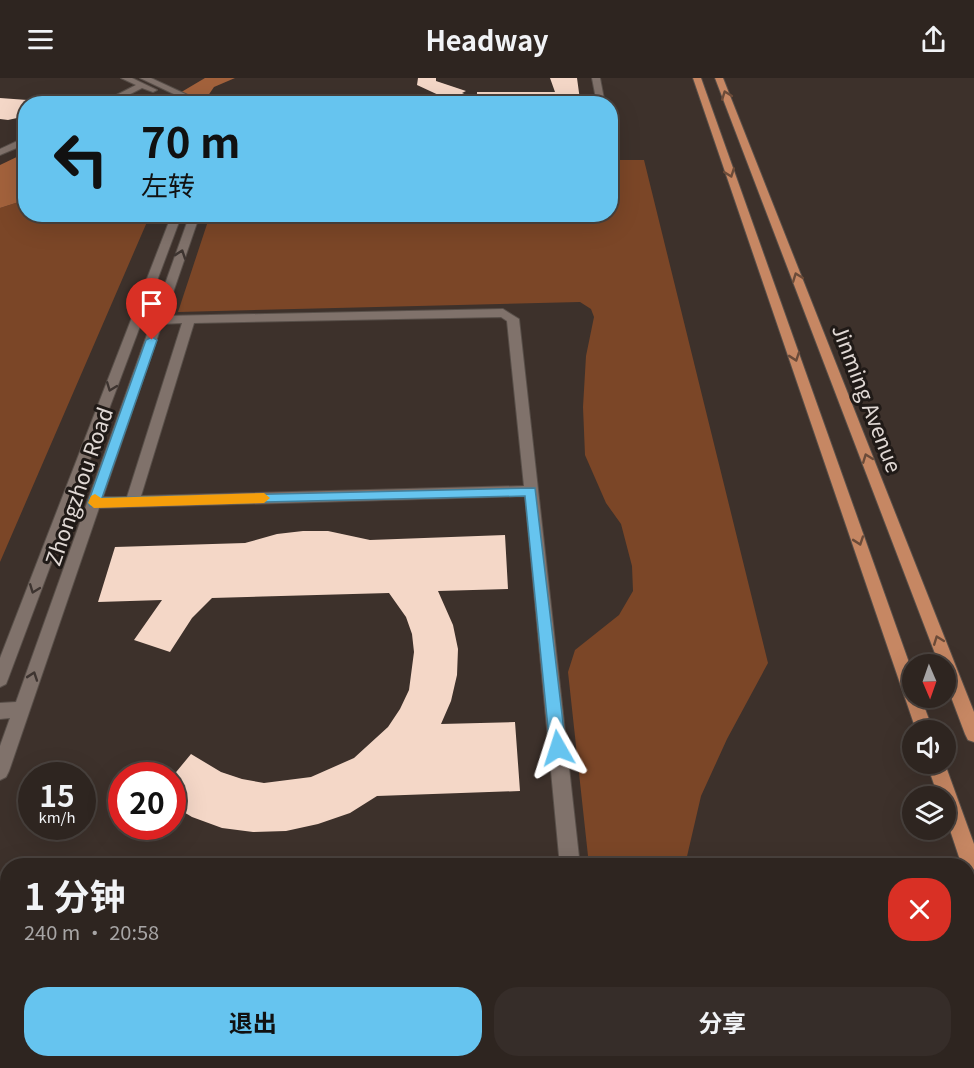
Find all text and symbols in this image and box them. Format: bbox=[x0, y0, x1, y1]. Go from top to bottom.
text: Headway bbox=[425, 20, 549, 59]
icon: menu bbox=[24, 23, 57, 56]
icon: share bbox=[917, 23, 950, 56]
one-way arrow bbox=[720, 90, 733, 101]
text: 70 m bbox=[141, 109, 241, 170]
icon: left bbox=[42, 120, 120, 198]
text: 左转 bbox=[141, 165, 195, 204]
one-way arrow bbox=[722, 167, 735, 178]
one-way arrow bbox=[174, 249, 187, 260]
one-way arrow bbox=[791, 272, 804, 282]
pin bbox=[126, 278, 177, 340]
icon: arrive bbox=[135, 287, 168, 320]
street label: Jinming Avenue bbox=[826, 320, 910, 476]
one-way arrow bbox=[787, 351, 800, 362]
one-way arrow bbox=[106, 381, 118, 392]
street label: Zhongzhou Road bbox=[37, 403, 119, 569]
one-way arrow bbox=[862, 454, 874, 465]
one-way arrow bbox=[851, 535, 864, 546]
one-way arrow bbox=[29, 583, 42, 594]
one-way arrow bbox=[932, 635, 945, 646]
north arrow bbox=[902, 654, 956, 708]
map controls bbox=[902, 654, 956, 840]
one-way arrow bbox=[26, 671, 39, 682]
position arrow bbox=[526, 716, 590, 780]
button: sound bbox=[902, 720, 956, 774]
speed limit sign: 20 bbox=[108, 762, 186, 840]
text: 15 bbox=[39, 772, 75, 816]
button: layers bbox=[902, 786, 956, 840]
text: km/h bbox=[38, 806, 76, 827]
text: 1 分钟 bbox=[24, 868, 125, 920]
button: close bbox=[888, 878, 951, 941]
text: 240 m · 20:58 bbox=[24, 917, 159, 946]
button: 退出 bbox=[24, 987, 482, 1056]
button: 分享 bbox=[494, 987, 951, 1056]

